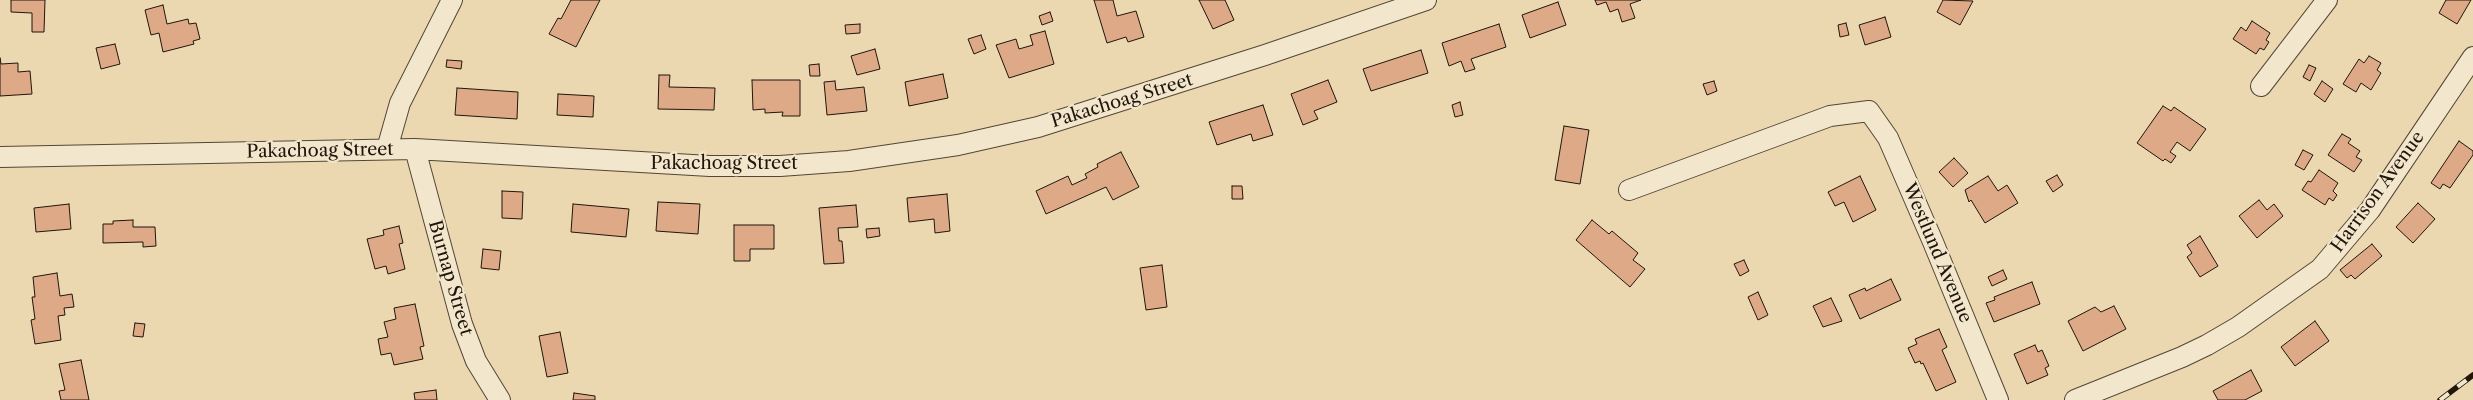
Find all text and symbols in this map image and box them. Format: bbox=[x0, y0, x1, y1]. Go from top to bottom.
street label: Pakachoag Street bbox=[1048, 69, 1196, 133]
street label: Harrison Avenue bbox=[2327, 127, 2429, 257]
street label: Pakachoag Street bbox=[246, 139, 394, 163]
street label: Pakachoag Street bbox=[650, 153, 798, 175]
street label: Westlund Avenue bbox=[1898, 180, 1976, 326]
street label: Burnap Street bbox=[423, 218, 477, 338]

